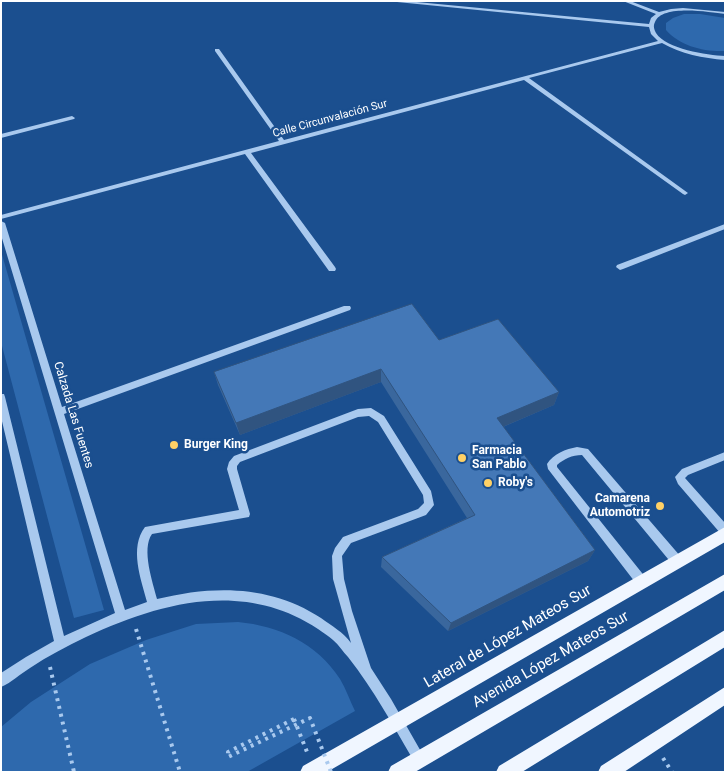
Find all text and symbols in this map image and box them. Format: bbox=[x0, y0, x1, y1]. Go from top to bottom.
street label: Calle Circunvalación Sur bbox=[271, 97, 389, 141]
street label: Calzada Las Fuentes bbox=[50, 360, 96, 470]
place label: Burger King bbox=[184, 438, 248, 452]
marker: Burger King bbox=[168, 439, 180, 451]
place label: Farmacia San Pablo bbox=[472, 444, 526, 472]
marker: Farmacia San Pablo bbox=[456, 452, 468, 464]
place label: Roby's bbox=[498, 476, 533, 490]
marker: Roby's bbox=[482, 477, 494, 489]
place label: Camarena Automotriz bbox=[590, 492, 650, 520]
marker: Camarena Automotriz bbox=[654, 500, 666, 512]
street label: Lateral de López Mateos Sur bbox=[421, 582, 595, 692]
street label: Avenida López Mateos Sur bbox=[470, 608, 632, 712]

